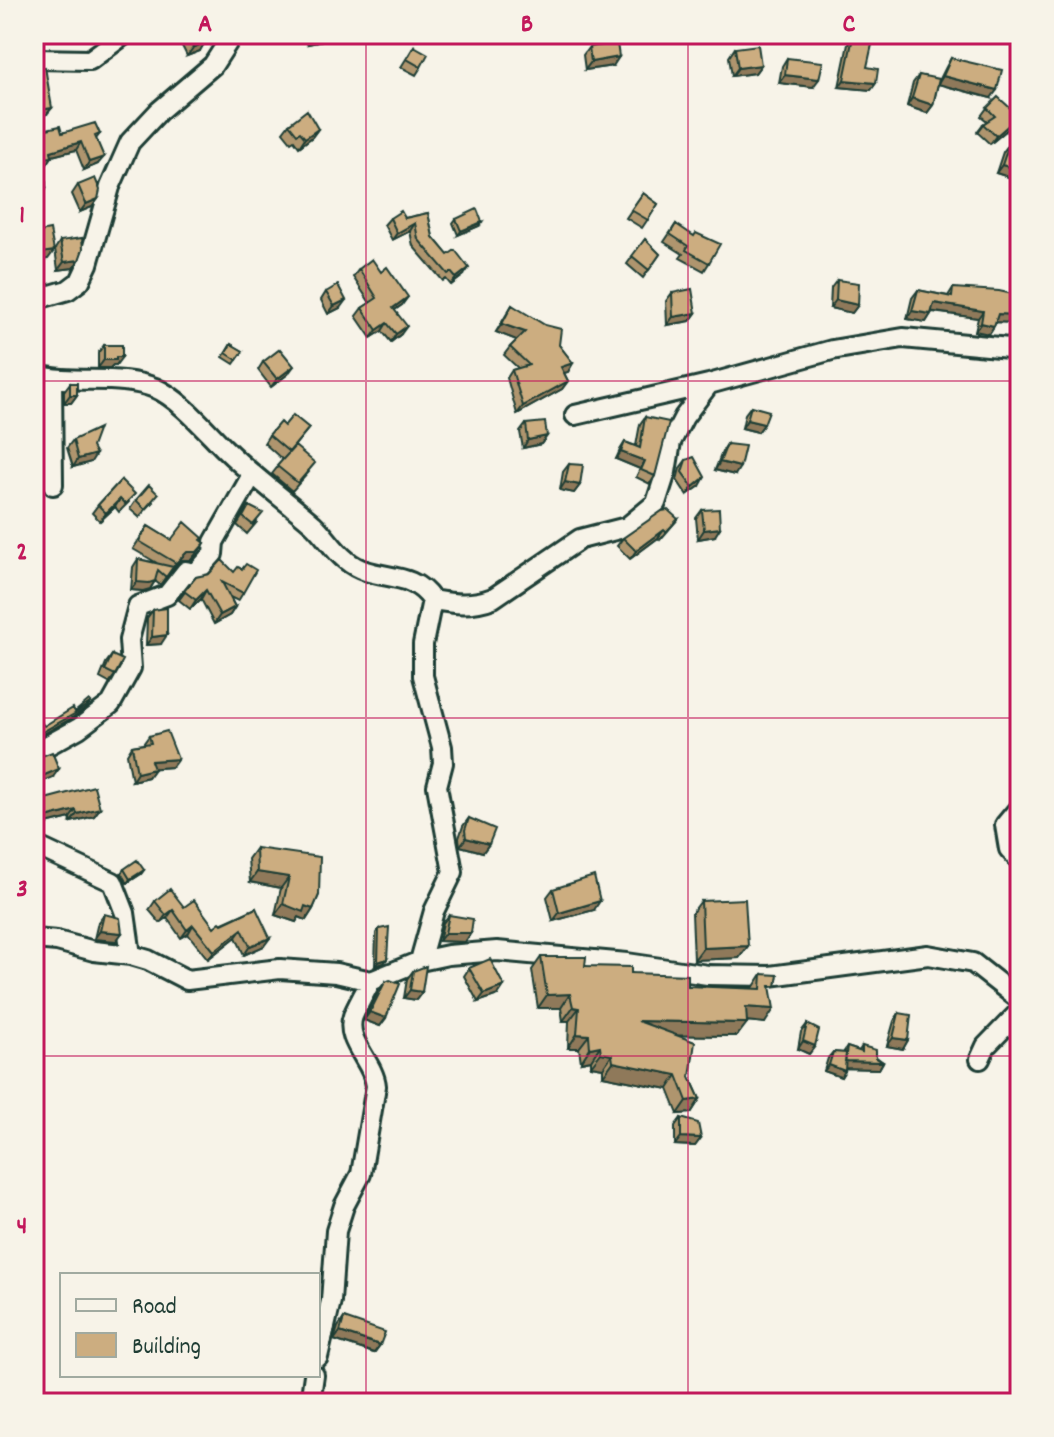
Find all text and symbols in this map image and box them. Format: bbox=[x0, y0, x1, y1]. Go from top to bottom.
text: A bbox=[198, 7, 212, 44]
text: B bbox=[521, 7, 533, 44]
text: C bbox=[843, 7, 856, 44]
text: 1 bbox=[19, 198, 25, 235]
text: 2 bbox=[16, 535, 28, 572]
text: 3 bbox=[16, 872, 28, 909]
text: 4 bbox=[17, 1209, 27, 1246]
legend bbox=[60, 1273, 320, 1377]
text: Road bbox=[132, 1291, 177, 1325]
text: Building bbox=[132, 1331, 201, 1365]

